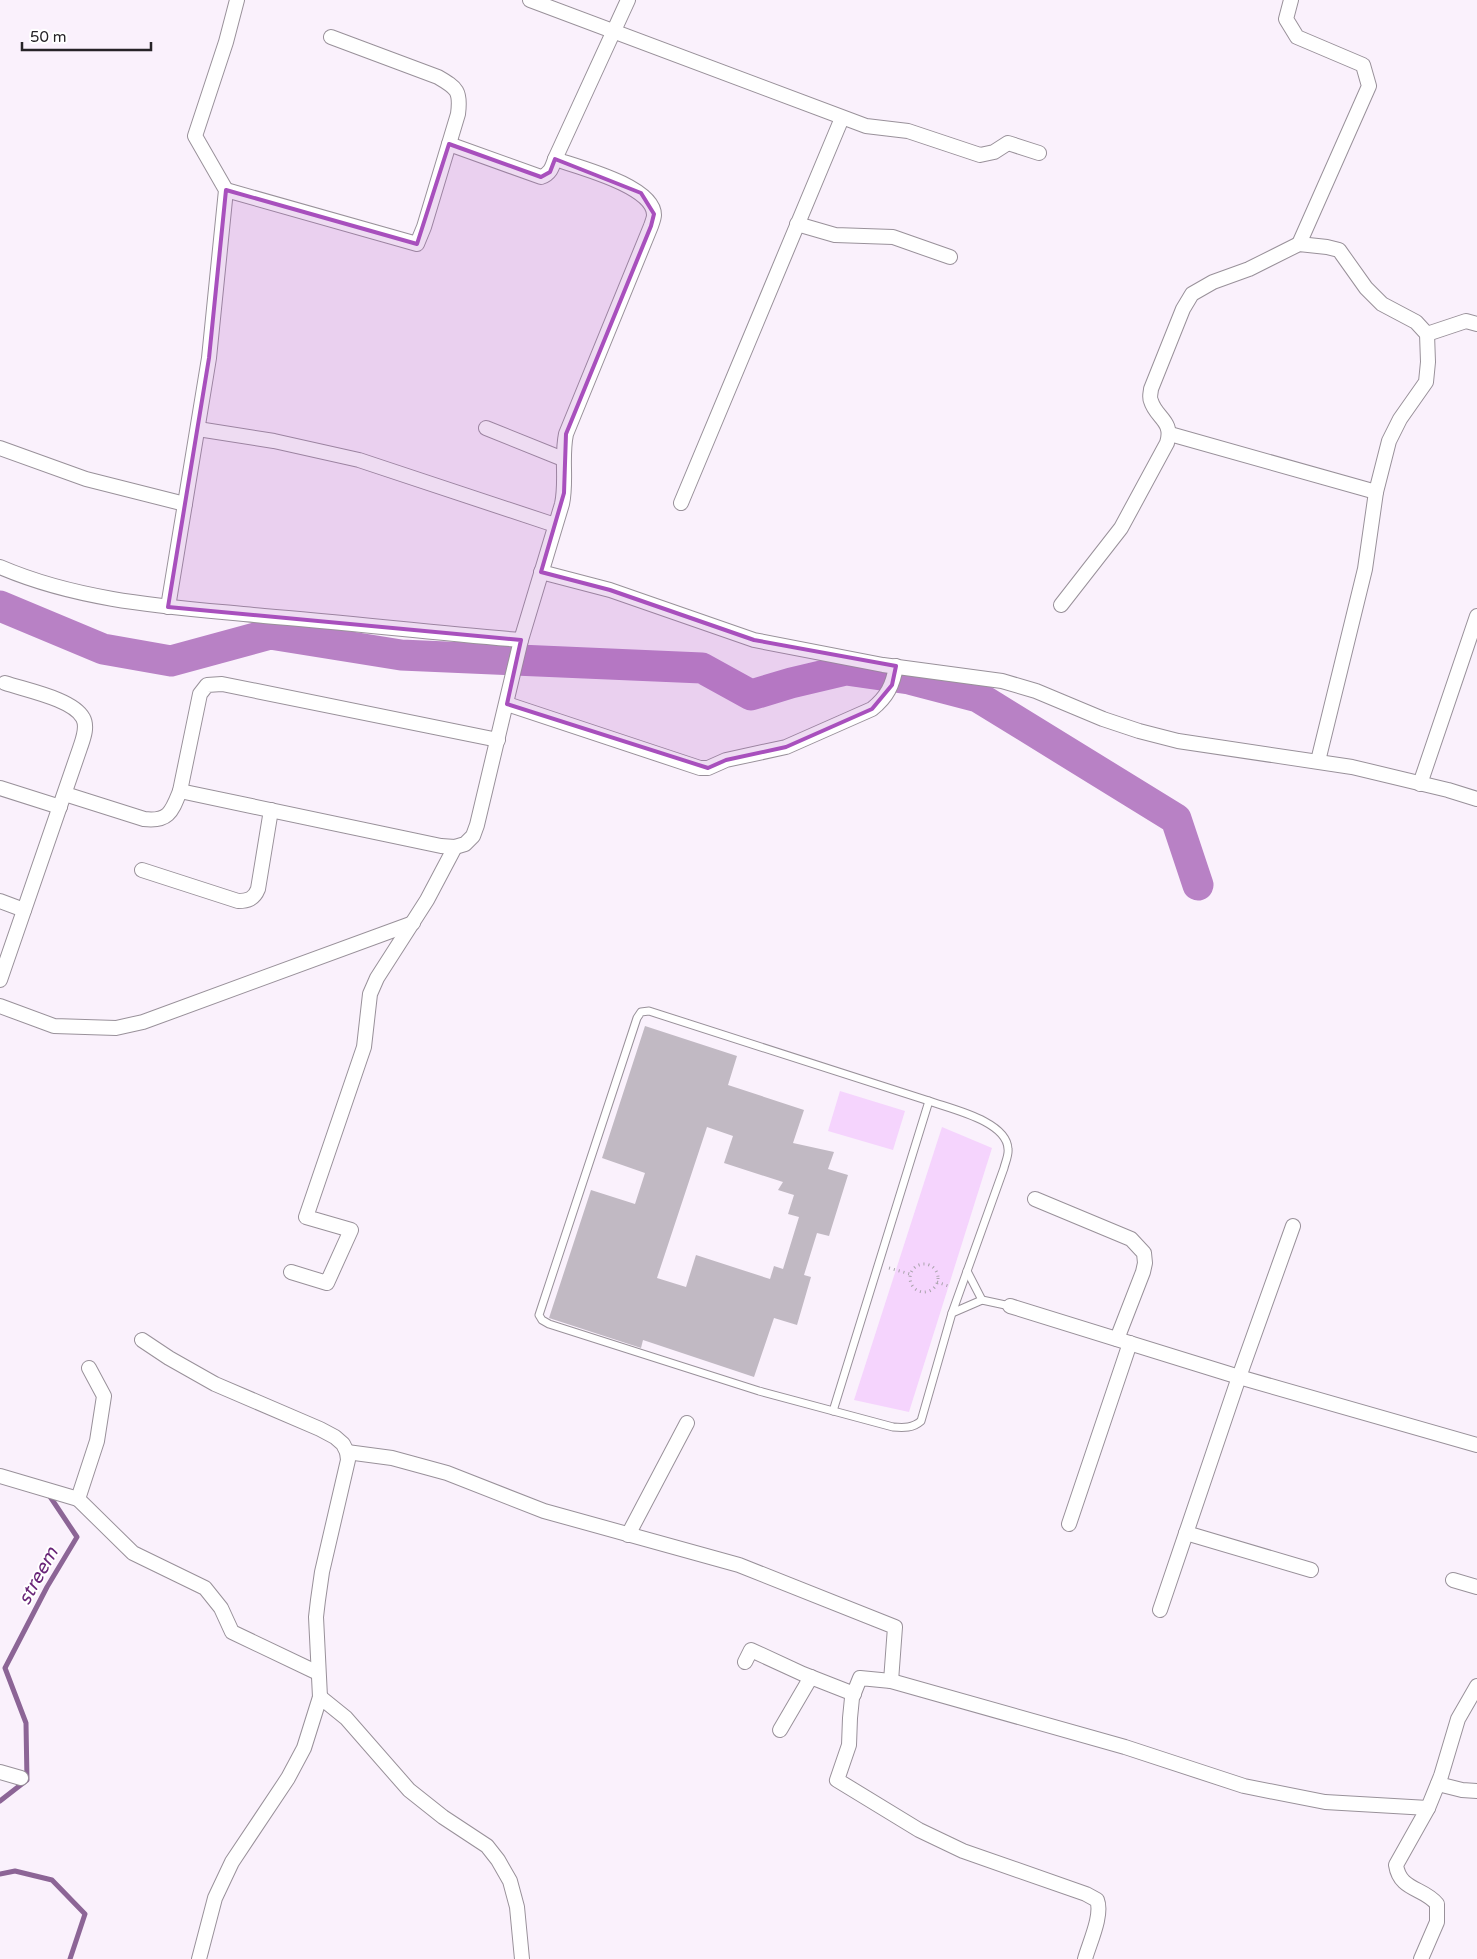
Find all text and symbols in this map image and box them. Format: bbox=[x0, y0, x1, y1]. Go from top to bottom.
scale bar bbox=[22, 20, 151, 52]
text: 50 m bbox=[30, 28, 67, 46]
water label: streem bbox=[13, 1543, 63, 1609]

